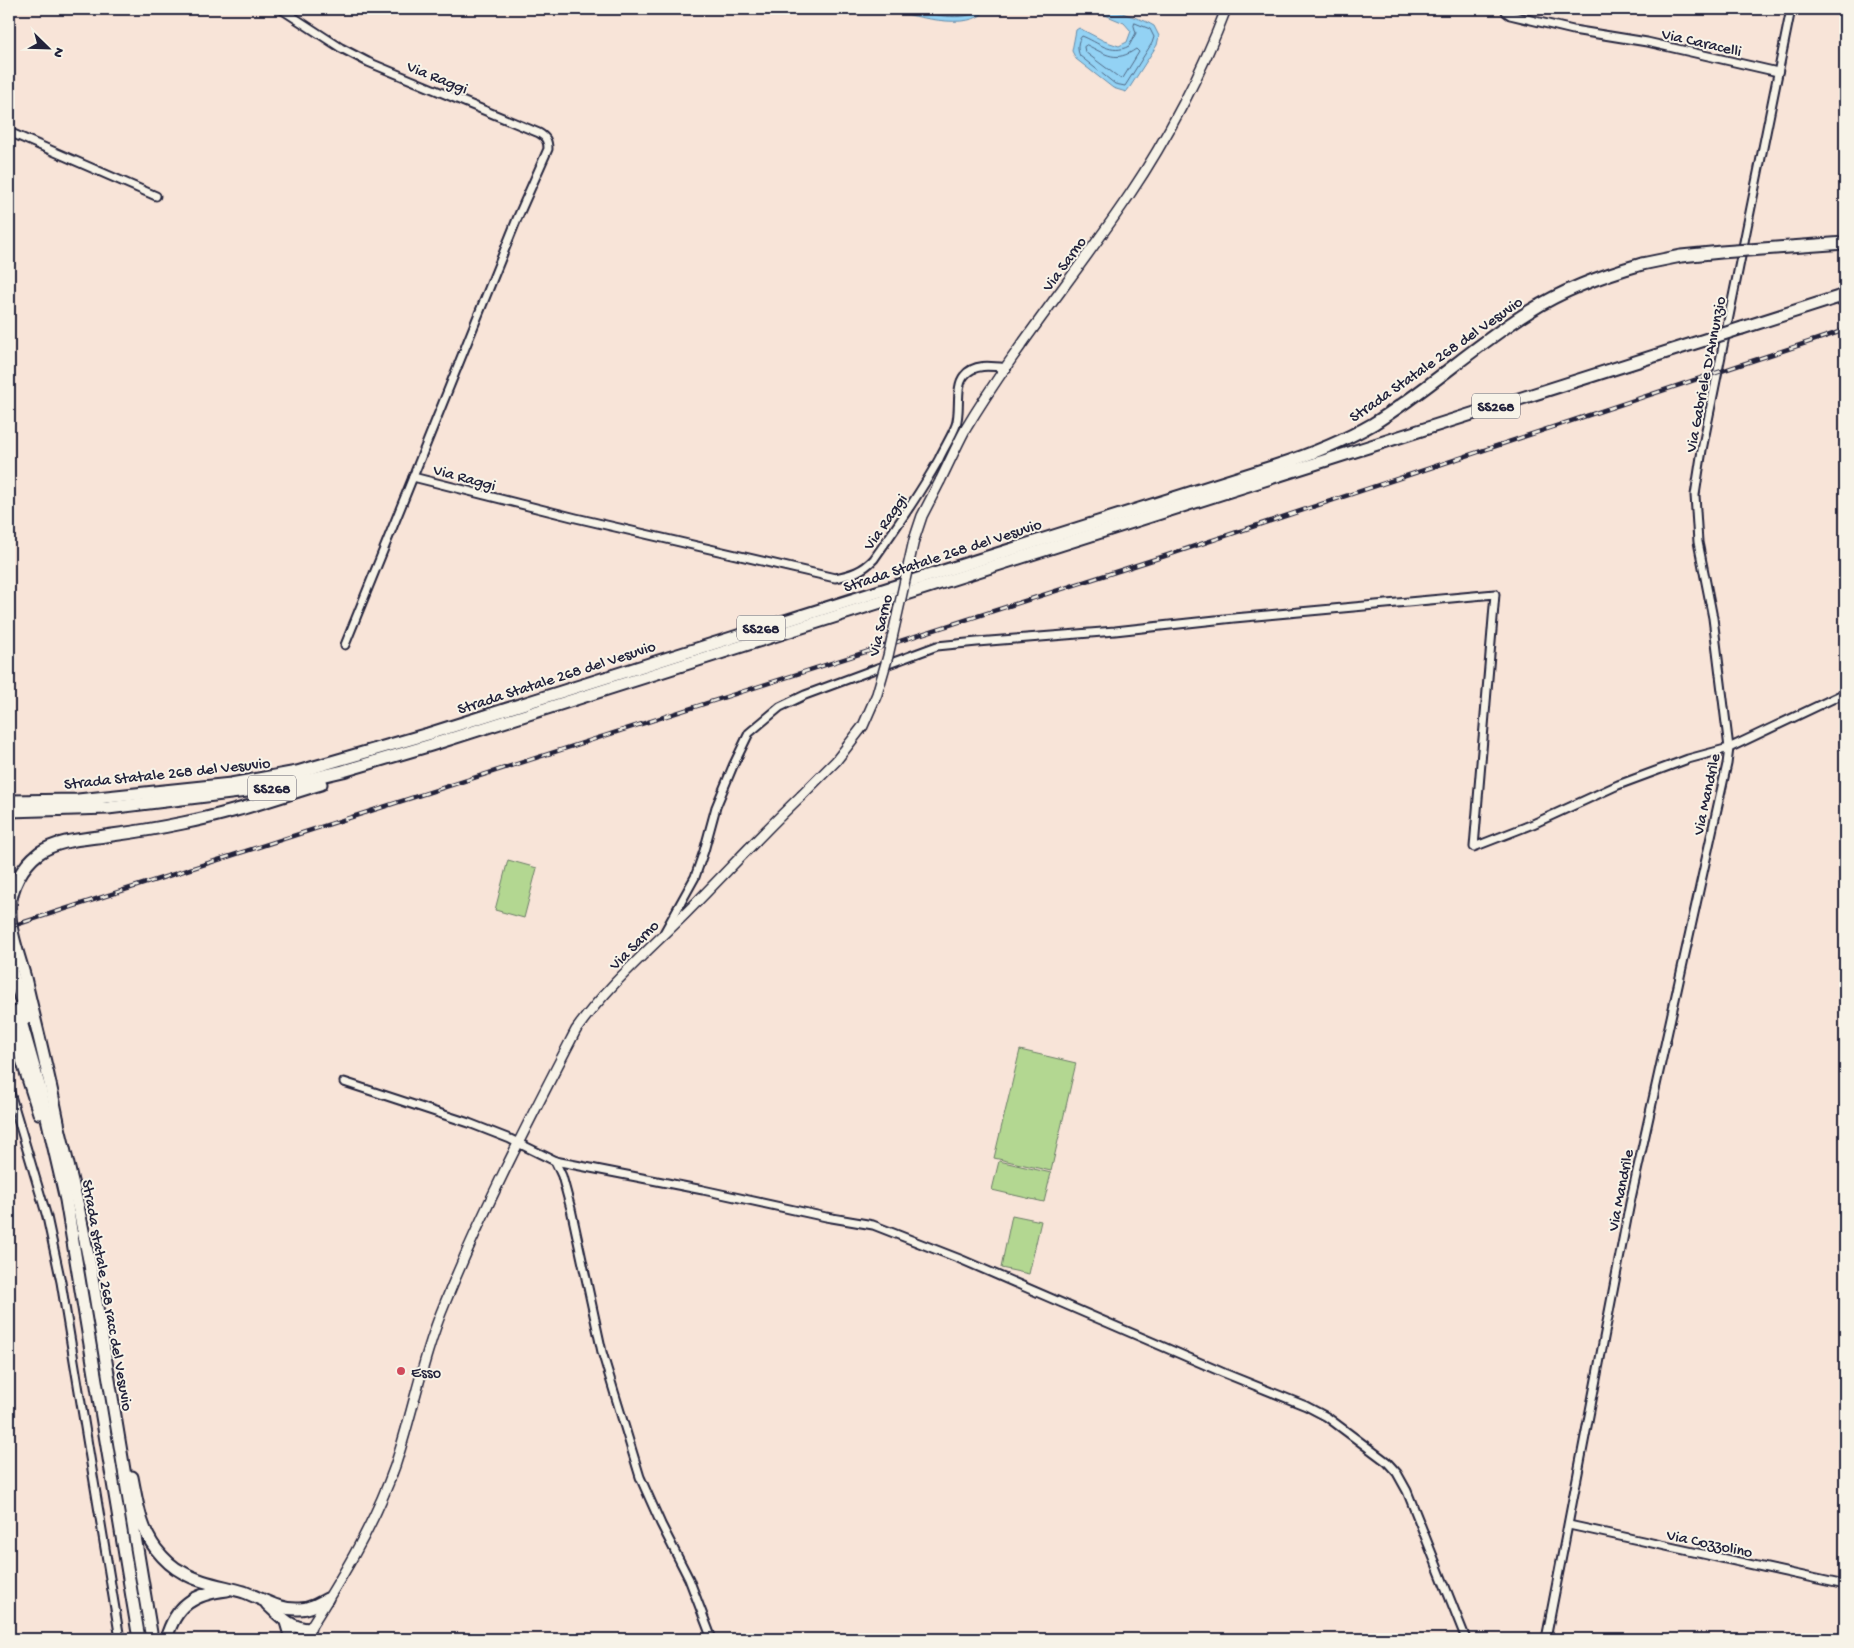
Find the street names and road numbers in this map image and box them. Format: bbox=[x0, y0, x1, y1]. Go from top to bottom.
street label: Via Caracelli bbox=[1658, 26, 1743, 63]
street label: Via Raggi bbox=[403, 58, 470, 100]
street label: Via Sarno bbox=[1039, 234, 1092, 297]
street label: Strada Statale 268 del Vesuvio bbox=[1347, 294, 1527, 428]
street label: Via Gabriele D'Annunzio bbox=[1683, 295, 1732, 455]
road number: SS268 bbox=[1472, 394, 1520, 418]
street label: Via Raggi bbox=[430, 462, 497, 497]
street label: Via Raggi bbox=[860, 491, 913, 555]
street label: Strada Statale 268 del Vesuvio bbox=[842, 516, 1045, 598]
street label: Via Sarno bbox=[866, 593, 899, 660]
road number: SS268 bbox=[737, 616, 785, 640]
street label: Strada Statale 268 del Vesuvio bbox=[456, 638, 659, 720]
street label: Via Mandrile bbox=[1690, 751, 1726, 838]
street label: Strada Statale 268 del Vesuvio bbox=[63, 755, 271, 796]
road number: SS268 bbox=[248, 776, 296, 800]
street label: Via Sarno bbox=[606, 918, 664, 976]
street label: Via Mandrile bbox=[1605, 1147, 1640, 1234]
street label: Strada statale 268 racc del Vesuvio bbox=[76, 1178, 135, 1413]
street label: Via Cozzolino bbox=[1664, 1527, 1754, 1564]

